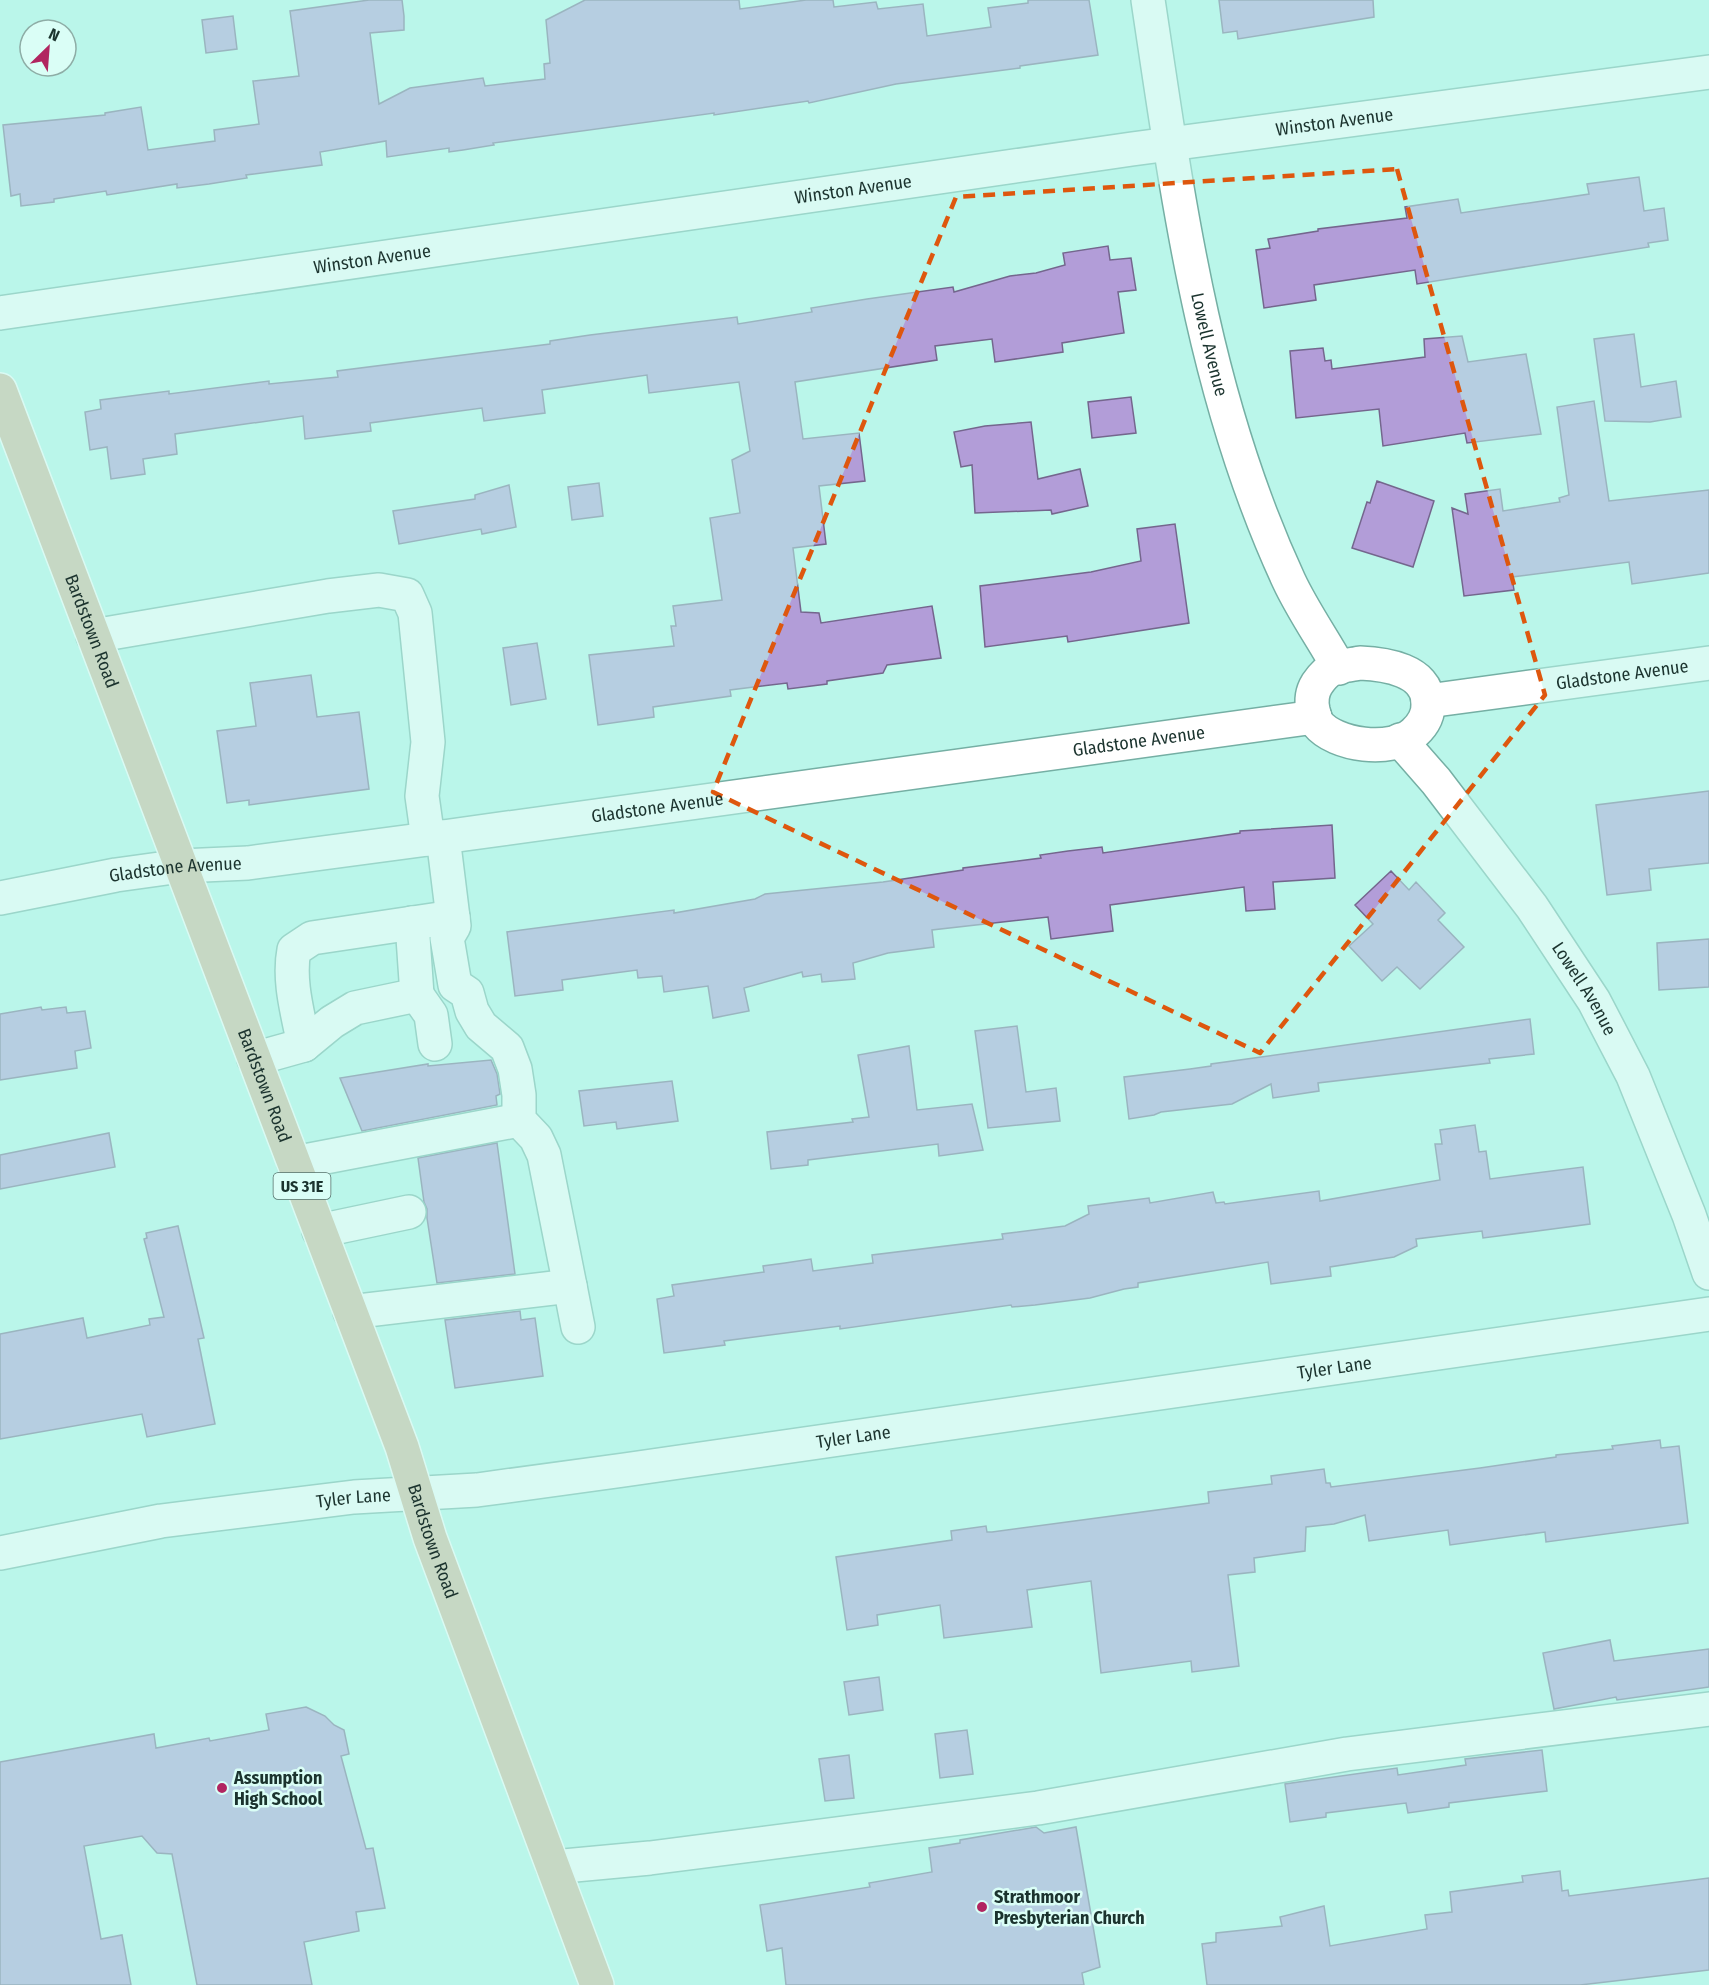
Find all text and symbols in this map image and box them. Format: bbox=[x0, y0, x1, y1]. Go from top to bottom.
north arrow bbox=[18, 18, 78, 78]
text: N bbox=[46, 24, 62, 45]
street label: Winston Avenue bbox=[1274, 103, 1395, 141]
street label: Winston Avenue bbox=[793, 170, 913, 209]
street label: Winston Avenue bbox=[312, 240, 432, 278]
street label: Lowell Avenue bbox=[1186, 291, 1232, 399]
street label: Bardstown Road bbox=[60, 571, 123, 691]
street label: Gladstone Avenue bbox=[1555, 655, 1690, 695]
street label: Gladstone Avenue bbox=[1071, 721, 1206, 761]
street label: Gladstone Avenue bbox=[590, 788, 725, 827]
street label: Gladstone Avenue bbox=[107, 852, 242, 887]
street label: Lowell Avenue bbox=[1547, 938, 1621, 1039]
street label: Bardstown Road bbox=[233, 1026, 296, 1145]
road number: US 31E bbox=[274, 1173, 330, 1199]
street label: Tyler Lane bbox=[1296, 1352, 1373, 1384]
street label: Tyler Lane bbox=[815, 1421, 892, 1453]
street label: Bardstown Road bbox=[403, 1481, 463, 1602]
street label: Tyler Lane bbox=[315, 1484, 391, 1513]
place label: Assumption High School bbox=[233, 1767, 322, 1810]
marker: Assumption High School bbox=[215, 1781, 229, 1795]
place label: Strathmoor Presbyterian Church bbox=[994, 1886, 1145, 1929]
marker: Strathmoor Presbyterian Church bbox=[975, 1900, 989, 1914]

